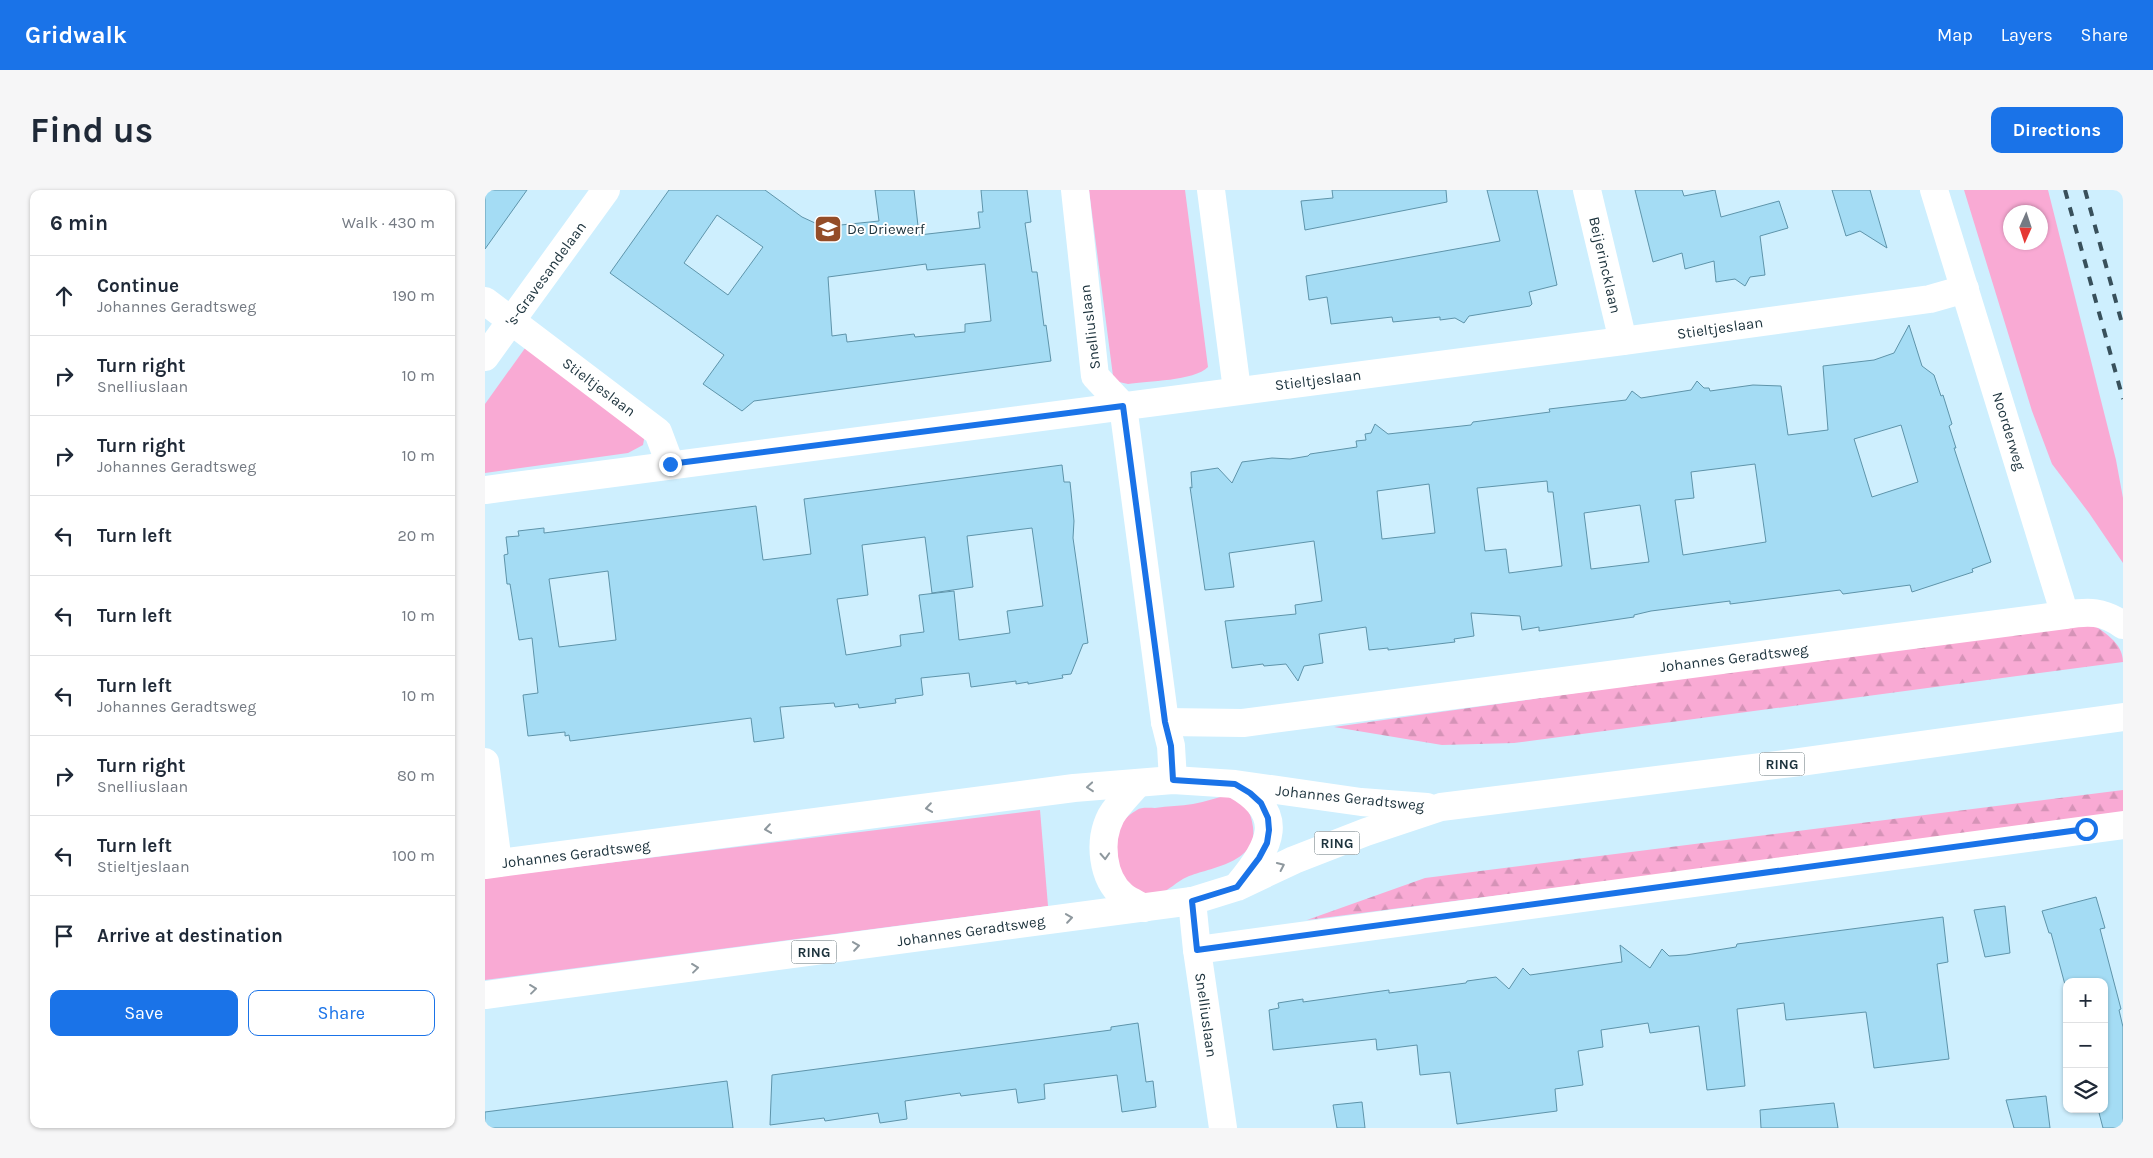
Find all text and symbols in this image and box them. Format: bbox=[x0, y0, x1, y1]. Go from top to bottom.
text: Gridwalk bbox=[25, 21, 127, 49]
text: Map bbox=[1937, 24, 1973, 46]
text: Layers bbox=[2001, 24, 2053, 46]
text: Share bbox=[2081, 24, 2128, 46]
button: Directions bbox=[1991, 107, 2123, 153]
text: Find us bbox=[30, 110, 153, 151]
north arrow bbox=[2003, 205, 2048, 250]
text: 6 min bbox=[50, 211, 108, 235]
text: Walk · 430 m bbox=[342, 213, 435, 232]
school or university icon: De Driewerf bbox=[813, 214, 843, 244]
street label: Beijerincklaan bbox=[1585, 215, 1625, 315]
street label: 's-Gravesandelaan bbox=[502, 218, 590, 330]
place label: De Driewerf bbox=[847, 220, 926, 238]
text: Continue bbox=[97, 275, 179, 297]
icon: ahead bbox=[50, 282, 78, 310]
street label: Snelliuslaan bbox=[1076, 284, 1104, 370]
text: 190 m bbox=[392, 286, 435, 305]
text: Johannes Geradtsweg bbox=[97, 297, 256, 316]
street label: Stieltjeslaan bbox=[1676, 313, 1764, 343]
street label: Stieltjeslaan bbox=[559, 354, 639, 420]
text: Turn right bbox=[97, 355, 186, 377]
icon: right bbox=[50, 362, 78, 390]
text: 10 m bbox=[401, 366, 435, 385]
street label: Stieltjeslaan bbox=[1274, 366, 1362, 394]
text: Snelliuslaan bbox=[97, 377, 188, 396]
street label: Noorderweg bbox=[1989, 390, 2030, 473]
text: Turn right bbox=[97, 435, 186, 457]
icon: right bbox=[50, 442, 78, 470]
text: 10 m bbox=[401, 446, 435, 465]
route end bbox=[659, 453, 682, 476]
text: Johannes Geradtsweg bbox=[97, 457, 256, 476]
icon: left bbox=[50, 522, 78, 550]
text: Turn left bbox=[97, 525, 172, 547]
text: 20 m bbox=[397, 526, 435, 545]
icon: left bbox=[50, 602, 78, 630]
text: Turn left bbox=[97, 605, 172, 627]
text: 10 m bbox=[401, 606, 435, 625]
street label: Johannes Geradtsweg bbox=[1659, 640, 1810, 676]
text: Turn left bbox=[97, 675, 172, 697]
icon: left bbox=[50, 682, 78, 710]
text: 10 m bbox=[401, 686, 435, 705]
text: Johannes Geradtsweg bbox=[97, 697, 256, 716]
road number: RING bbox=[1759, 752, 1805, 776]
text: Turn right bbox=[97, 755, 186, 777]
icon: right bbox=[50, 762, 78, 790]
text: 80 m bbox=[397, 766, 435, 785]
text: Snelliuslaan bbox=[97, 777, 188, 796]
one-way arrow bbox=[1085, 781, 1093, 792]
street label: Johannes Geradtsweg bbox=[1275, 781, 1426, 815]
one-way arrow bbox=[924, 802, 933, 812]
route start bbox=[2075, 818, 2098, 841]
one-way arrow bbox=[763, 823, 771, 834]
road number: RING bbox=[1315, 831, 1359, 854]
text: Turn left bbox=[97, 835, 172, 857]
street label: Johannes Geradtsweg bbox=[501, 836, 652, 872]
icon: left bbox=[50, 842, 78, 870]
text: 100 m bbox=[392, 846, 435, 865]
one-way arrow bbox=[1100, 852, 1111, 860]
text: Stieltjeslaan bbox=[97, 857, 190, 876]
one-way arrow bbox=[1276, 862, 1285, 872]
street label: Johannes Geradtsweg bbox=[896, 912, 1047, 950]
one-way arrow bbox=[1064, 913, 1073, 923]
icon: arrive bbox=[50, 922, 78, 950]
text: Arrive at destination bbox=[97, 925, 283, 947]
road number: RING bbox=[791, 940, 837, 964]
one-way arrow bbox=[851, 942, 860, 952]
one-way arrow bbox=[691, 963, 699, 974]
street label: Snelliuslaan bbox=[1191, 971, 1221, 1059]
map controls bbox=[2063, 978, 2108, 1113]
button: + bbox=[2063, 978, 2108, 1023]
one-way arrow bbox=[530, 984, 538, 995]
button: Save bbox=[50, 990, 238, 1036]
button: Share bbox=[248, 990, 435, 1036]
button: − bbox=[2063, 1023, 2108, 1068]
button: layers bbox=[2063, 1068, 2108, 1113]

